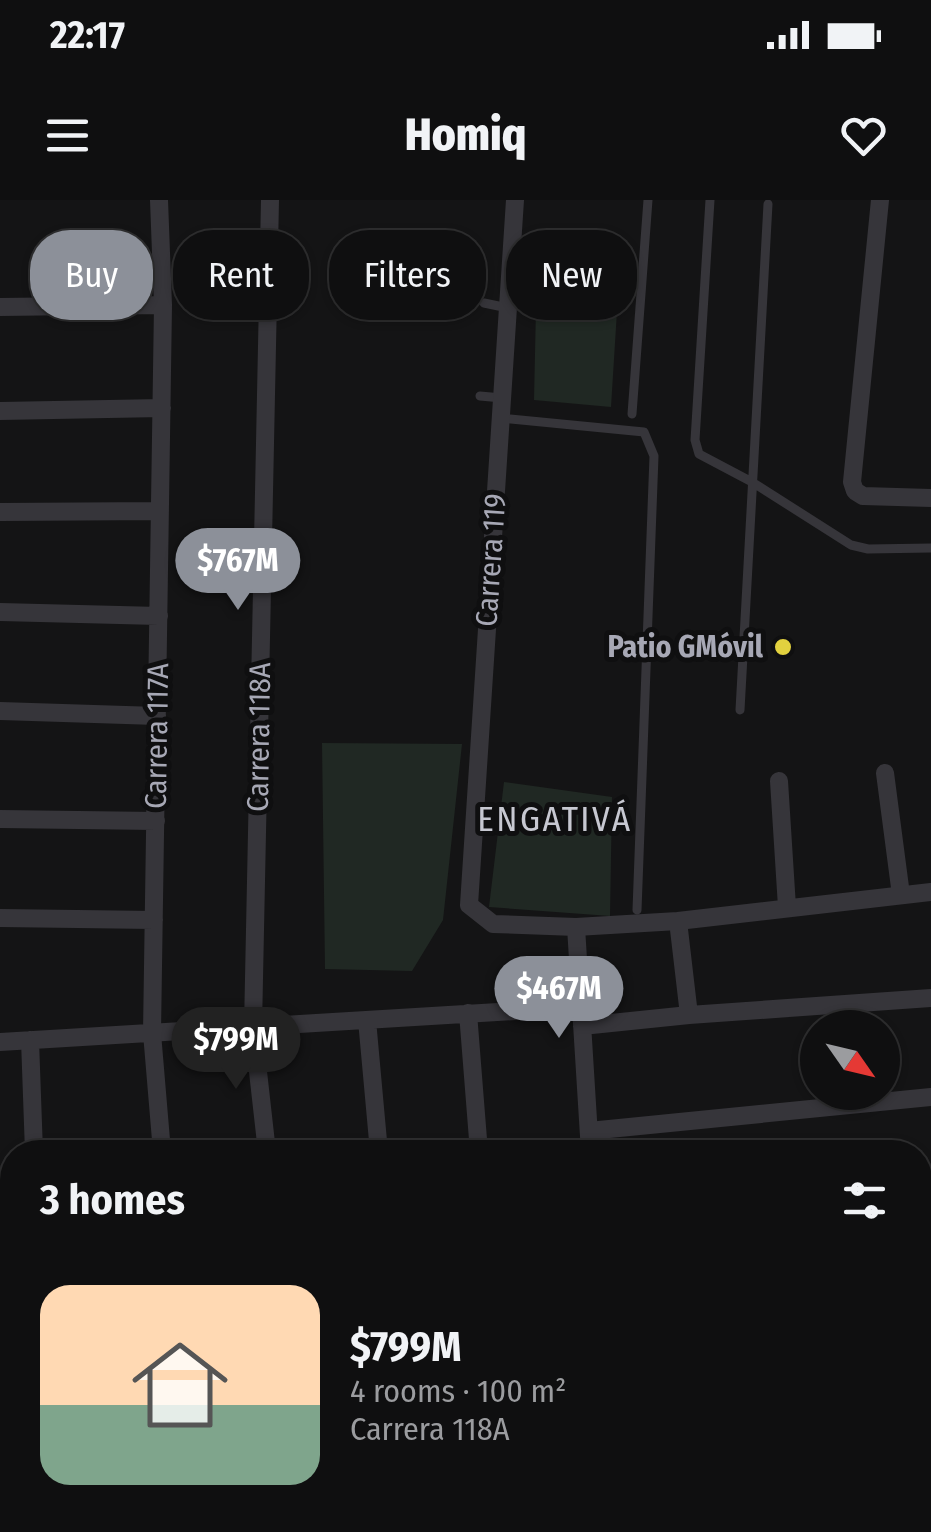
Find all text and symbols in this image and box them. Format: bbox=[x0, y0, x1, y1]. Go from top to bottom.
text: 22:17 bbox=[50, 12, 125, 58]
icon: menu bbox=[40, 108, 95, 163]
text: Homiq bbox=[405, 108, 526, 162]
icon: heart bbox=[836, 108, 891, 163]
chip: Buy bbox=[30, 230, 153, 320]
chip: Rent bbox=[173, 230, 309, 320]
chip: Filters bbox=[329, 230, 486, 320]
chip: New bbox=[506, 230, 637, 320]
street label: Carrera 119 bbox=[468, 492, 514, 628]
pin: $767M bbox=[168, 528, 308, 613]
text: $767M bbox=[197, 541, 279, 579]
place label: Patio GMóvil bbox=[607, 629, 764, 665]
marker: Patio GMóvil bbox=[772, 636, 794, 658]
street label: Carrera 118A bbox=[240, 662, 278, 812]
street label: Carrera 117A bbox=[138, 663, 176, 809]
district label: ENGATIVÁ bbox=[477, 798, 633, 840]
pin: $467M bbox=[489, 956, 629, 1041]
text: $467M bbox=[516, 969, 602, 1007]
pin: $799M bbox=[166, 1007, 306, 1092]
north arrow bbox=[800, 1010, 900, 1110]
map controls bbox=[800, 1010, 900, 1110]
text: $799M bbox=[194, 1020, 278, 1058]
icon: filters bbox=[837, 1173, 892, 1228]
text: 3 homes bbox=[40, 1175, 185, 1225]
text: $799M bbox=[350, 1322, 462, 1372]
icon: home bbox=[120, 1325, 240, 1445]
text: 4 rooms · 100 m² bbox=[350, 1372, 566, 1410]
text: Carrera 118A bbox=[350, 1410, 510, 1448]

